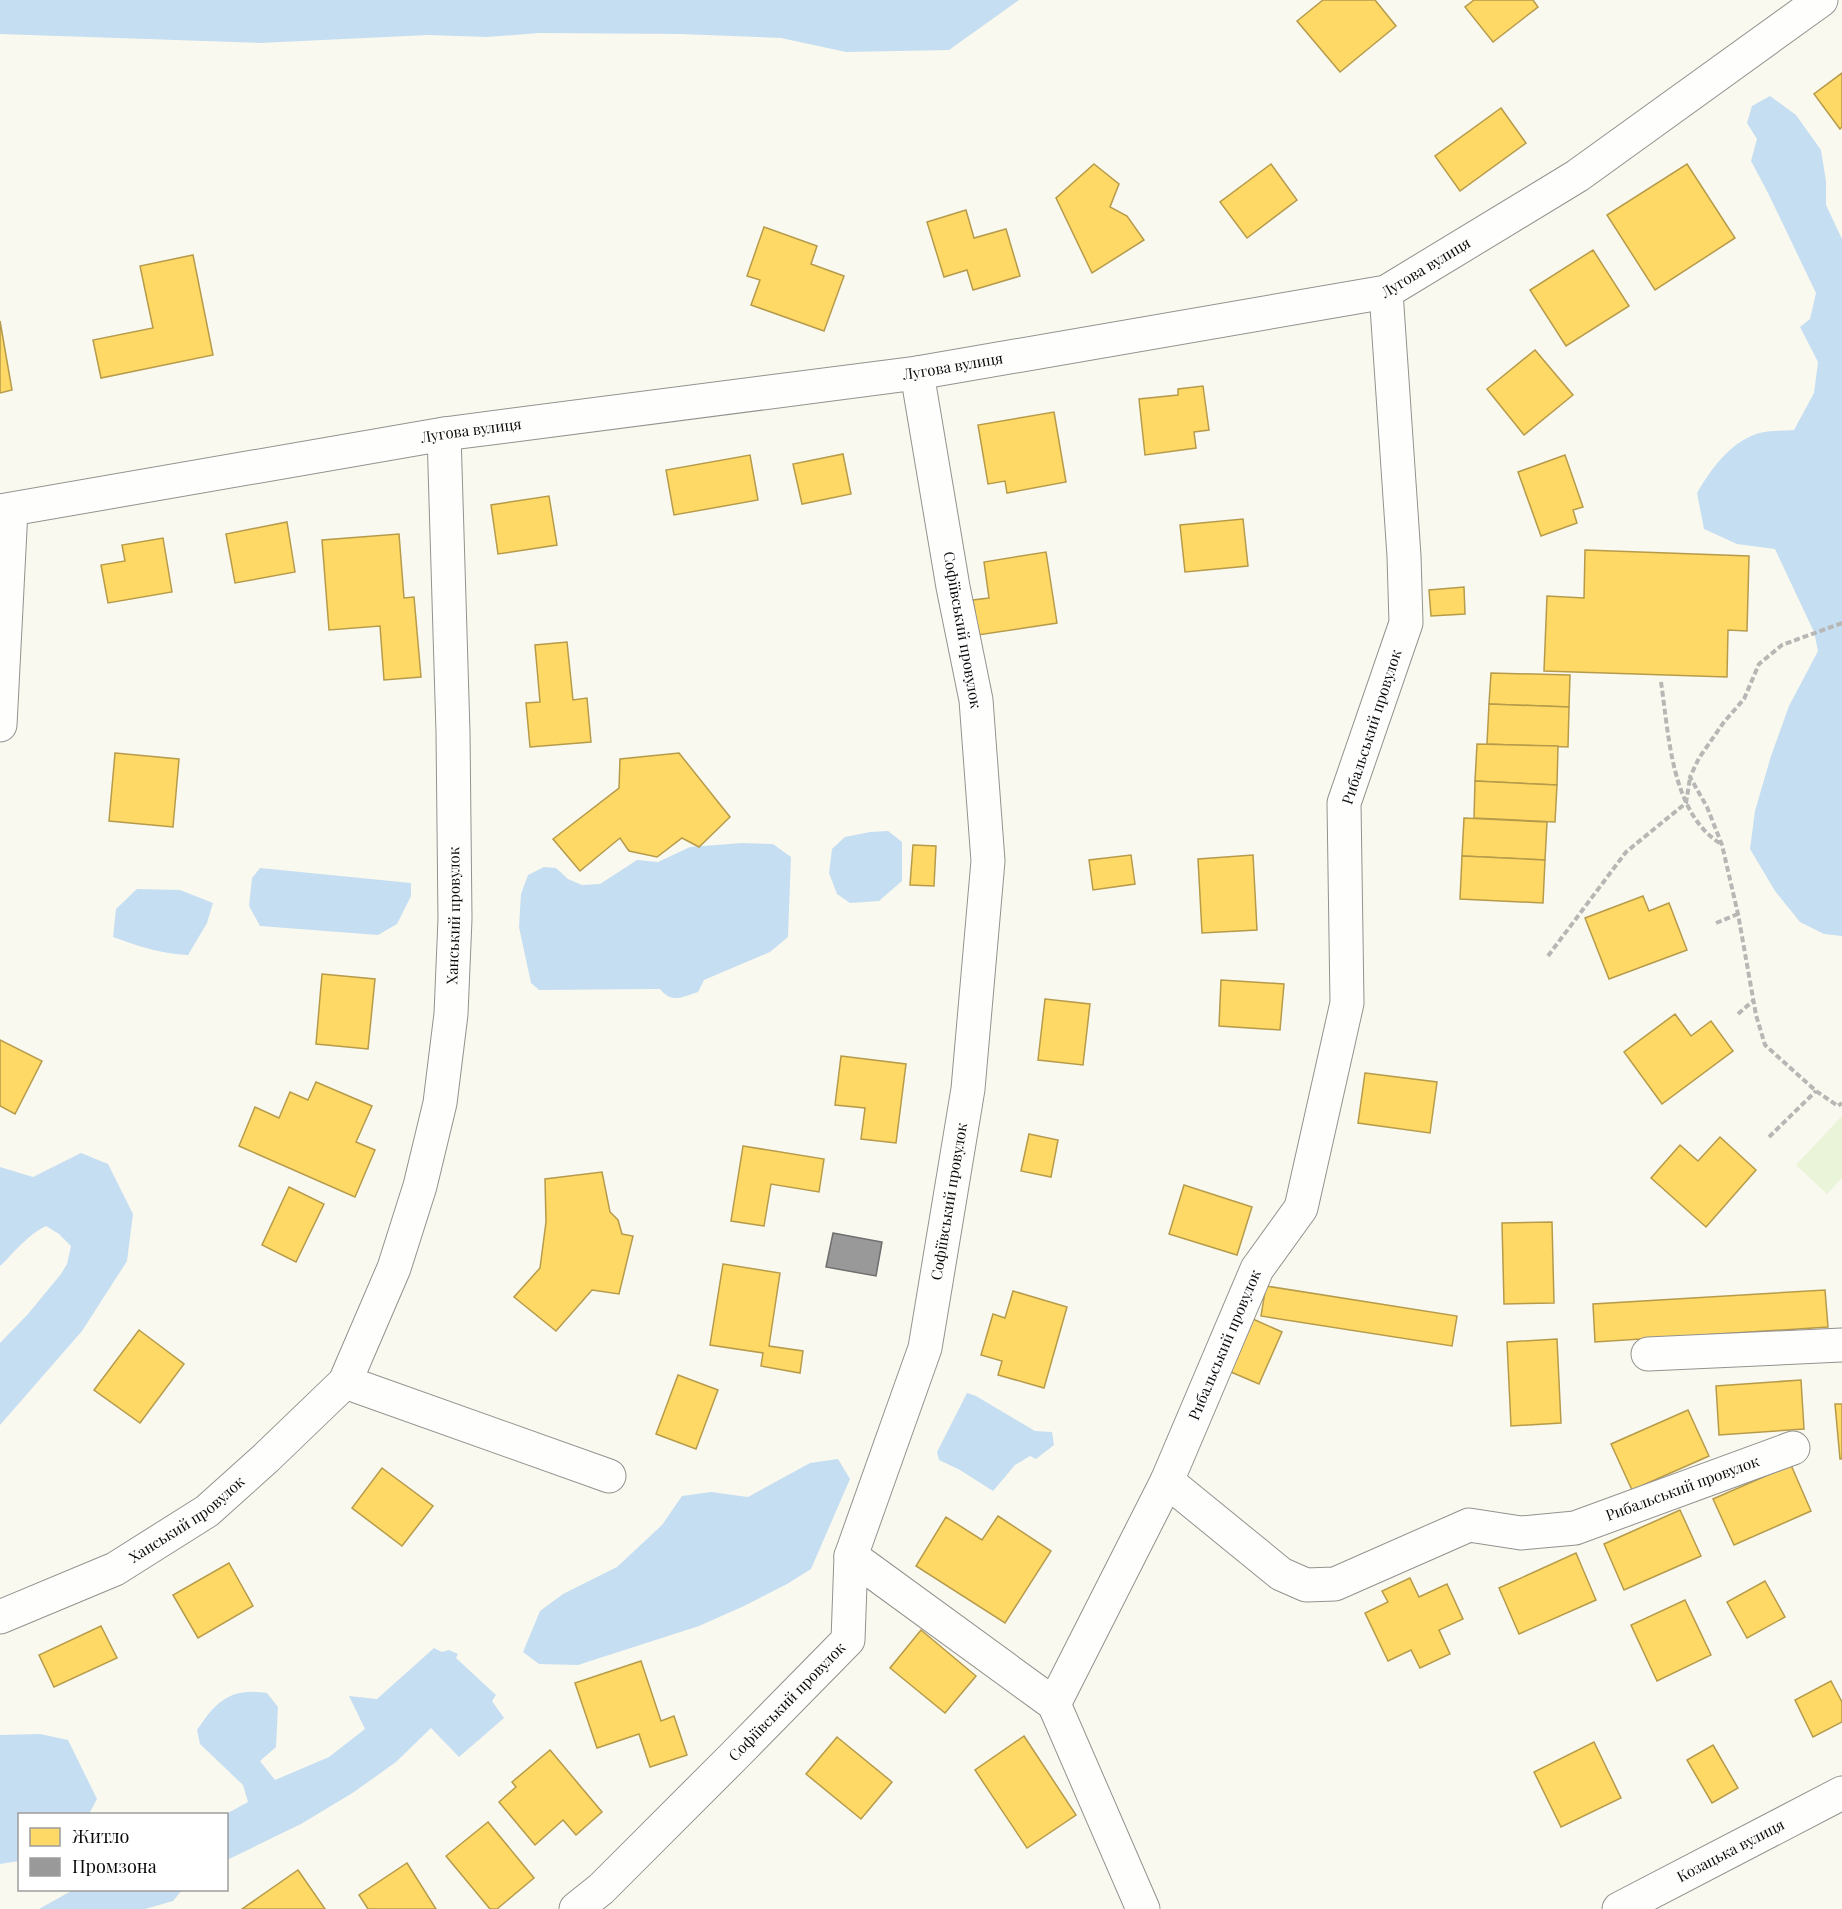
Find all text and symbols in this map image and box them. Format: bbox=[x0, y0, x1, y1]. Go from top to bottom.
street label: Лугова вулиця bbox=[1376, 232, 1474, 302]
street label: Лугова вулиця bbox=[900, 347, 1004, 384]
street label: Лугова вулиця bbox=[418, 413, 523, 447]
street label: Софіївський провулок bbox=[939, 550, 987, 710]
street label: Рибальський провулок bbox=[1337, 646, 1406, 807]
street label: Ханський провулок bbox=[441, 846, 464, 985]
street label: Софіївський провулок bbox=[925, 1121, 971, 1282]
street label: Рибальський провулок bbox=[1183, 1266, 1265, 1423]
street label: Рибальський провулок bbox=[1603, 1450, 1762, 1525]
street label: Ханський провулок bbox=[125, 1471, 249, 1567]
street label: Софіївський провулок bbox=[724, 1637, 850, 1765]
legend bbox=[18, 1813, 228, 1891]
street label: Козацька вулиця bbox=[1673, 1814, 1788, 1886]
text: Житло bbox=[72, 1824, 130, 1848]
text: Промзона bbox=[72, 1854, 157, 1878]

